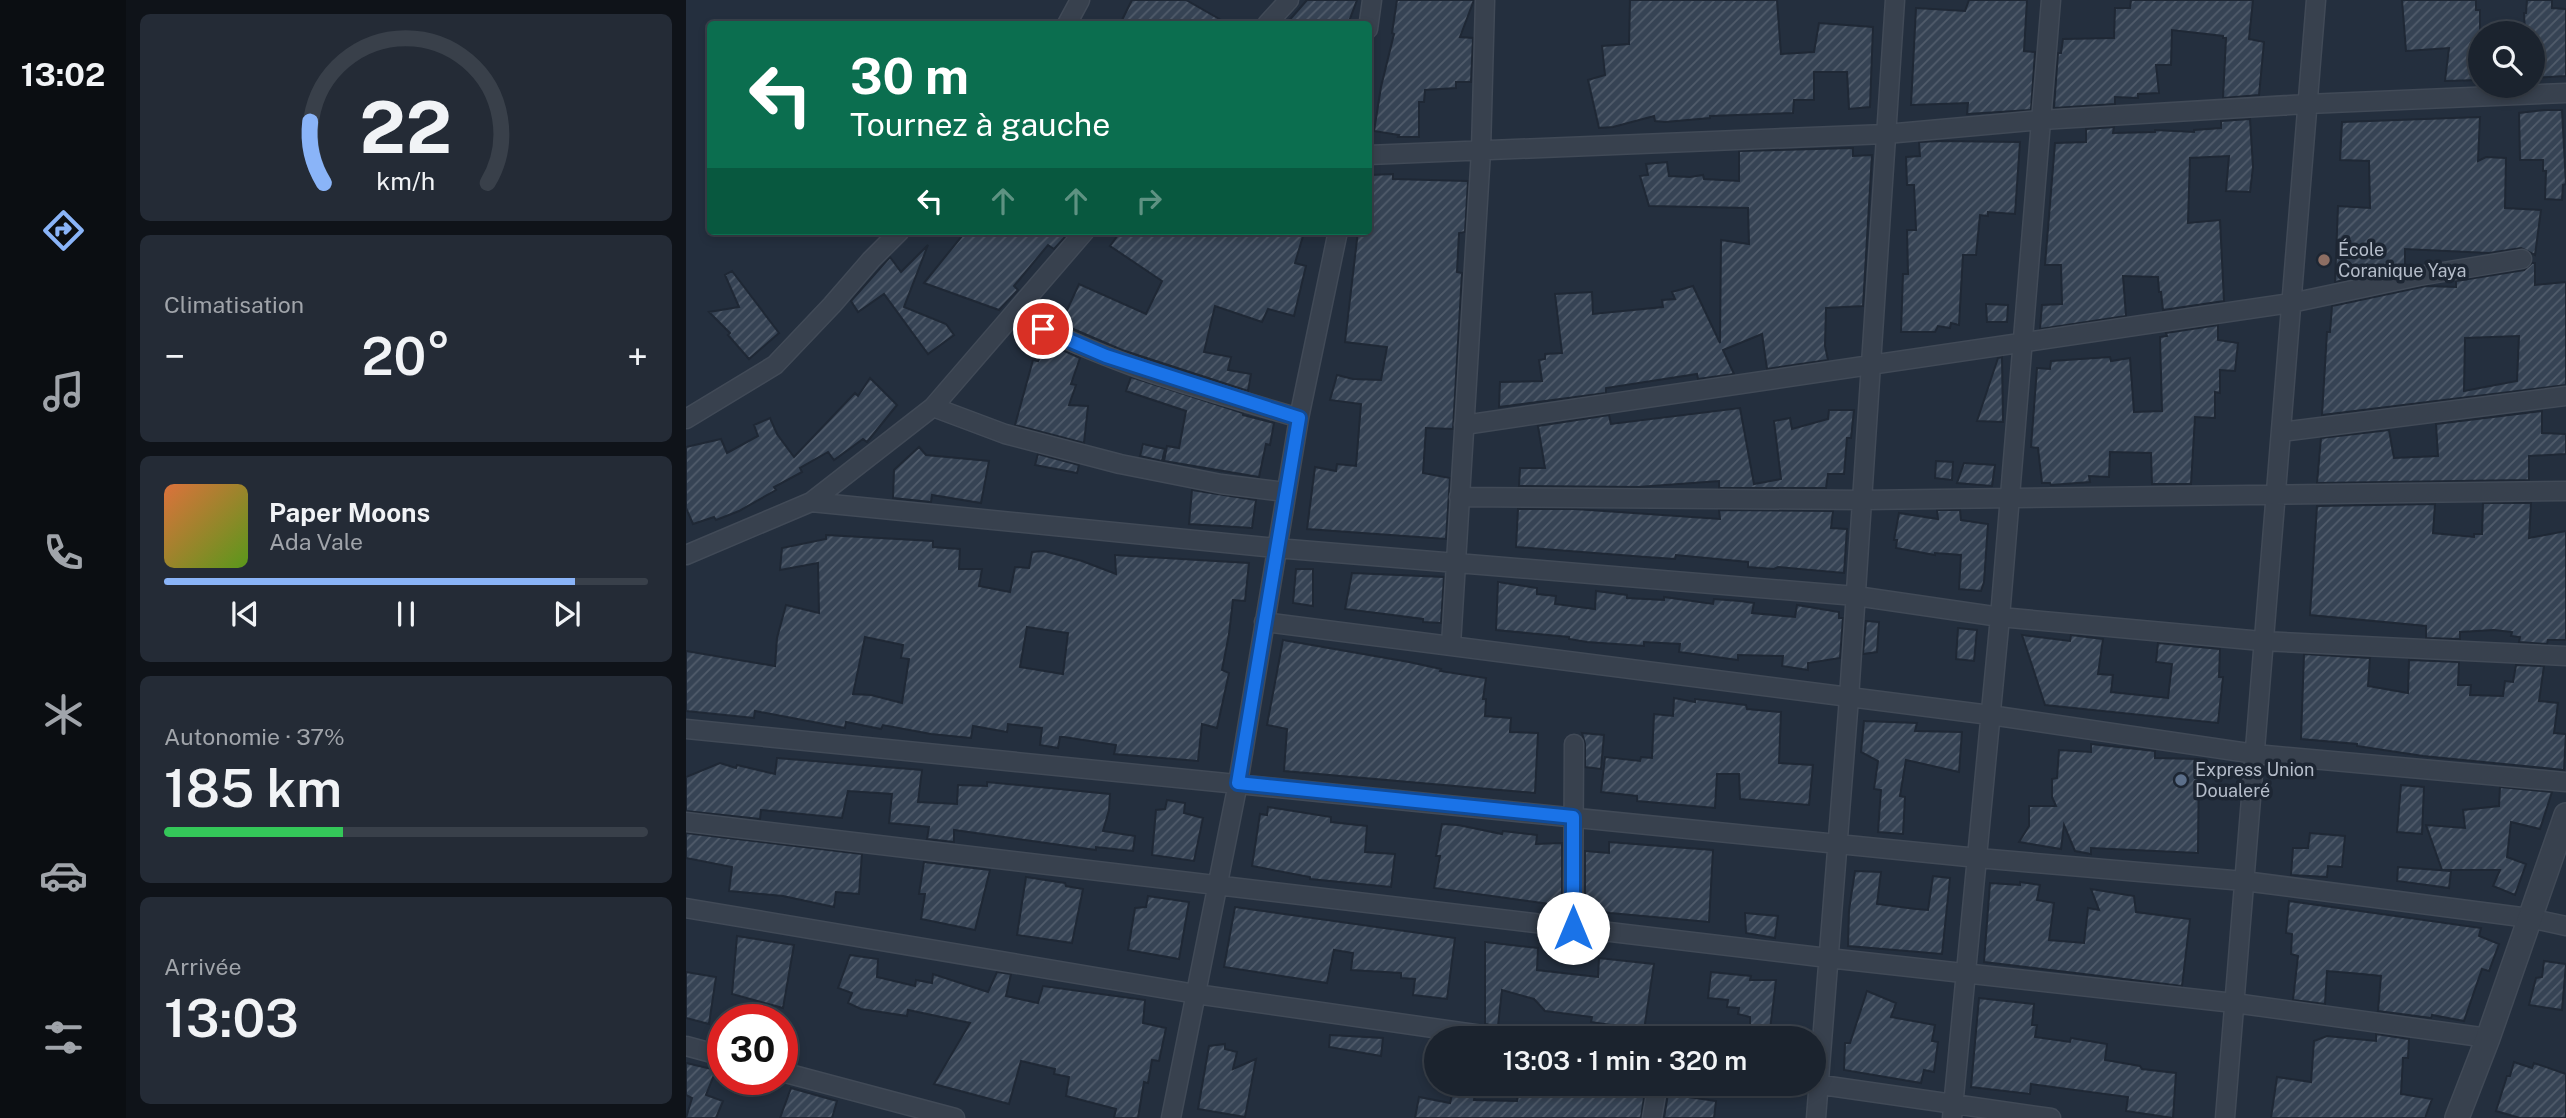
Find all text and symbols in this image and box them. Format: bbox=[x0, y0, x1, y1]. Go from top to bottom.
map controls bbox=[2468, 21, 2545, 98]
button: search bbox=[2468, 21, 2545, 98]
text: 30 m bbox=[850, 47, 969, 105]
icon: left bbox=[735, 49, 826, 140]
text: 13:02 bbox=[21, 56, 105, 93]
text: 22 bbox=[360, 85, 452, 170]
text: Tournez à gauche bbox=[850, 106, 1110, 143]
text: km/h bbox=[377, 166, 435, 196]
icon: left bbox=[911, 182, 949, 220]
icon: ahead bbox=[984, 182, 1022, 220]
icon: ahead bbox=[1057, 182, 1095, 220]
icon: right bbox=[1130, 182, 1168, 220]
icon: directions bbox=[39, 206, 88, 255]
place label: École Coranique Yaya bbox=[2338, 238, 2466, 281]
marker: École Coranique Yaya bbox=[2316, 252, 2332, 268]
text: Climatisation bbox=[164, 291, 304, 318]
pin bbox=[1013, 299, 1073, 359]
icon: arrive bbox=[1024, 310, 1062, 348]
text: 20° bbox=[361, 326, 451, 387]
text: − bbox=[164, 334, 185, 379]
text: + bbox=[627, 334, 648, 379]
icon: music bbox=[39, 367, 88, 416]
text: Paper Moons bbox=[269, 497, 430, 528]
icon: phone bbox=[39, 528, 88, 577]
text: Ada Vale bbox=[269, 528, 363, 555]
icon: previous bbox=[226, 595, 264, 633]
icon: pause bbox=[387, 595, 425, 633]
icon: next bbox=[548, 595, 586, 633]
icon: climate bbox=[39, 690, 88, 739]
text: Autonomie · 37% bbox=[164, 723, 345, 750]
text: 185 km bbox=[164, 758, 342, 819]
place label: Express Union Doualeré bbox=[2195, 759, 2314, 801]
marker: Express Union Doualeré bbox=[2173, 772, 2189, 788]
icon: car bbox=[39, 851, 88, 900]
position arrow bbox=[1536, 891, 1610, 965]
text: Arrivée bbox=[164, 953, 241, 980]
text: 13:03 bbox=[164, 988, 299, 1049]
speed limit sign: 30 bbox=[707, 1004, 798, 1095]
icon: filters bbox=[39, 1013, 88, 1062]
text: 13:03 · 1 min · 320 m bbox=[1503, 1045, 1747, 1076]

